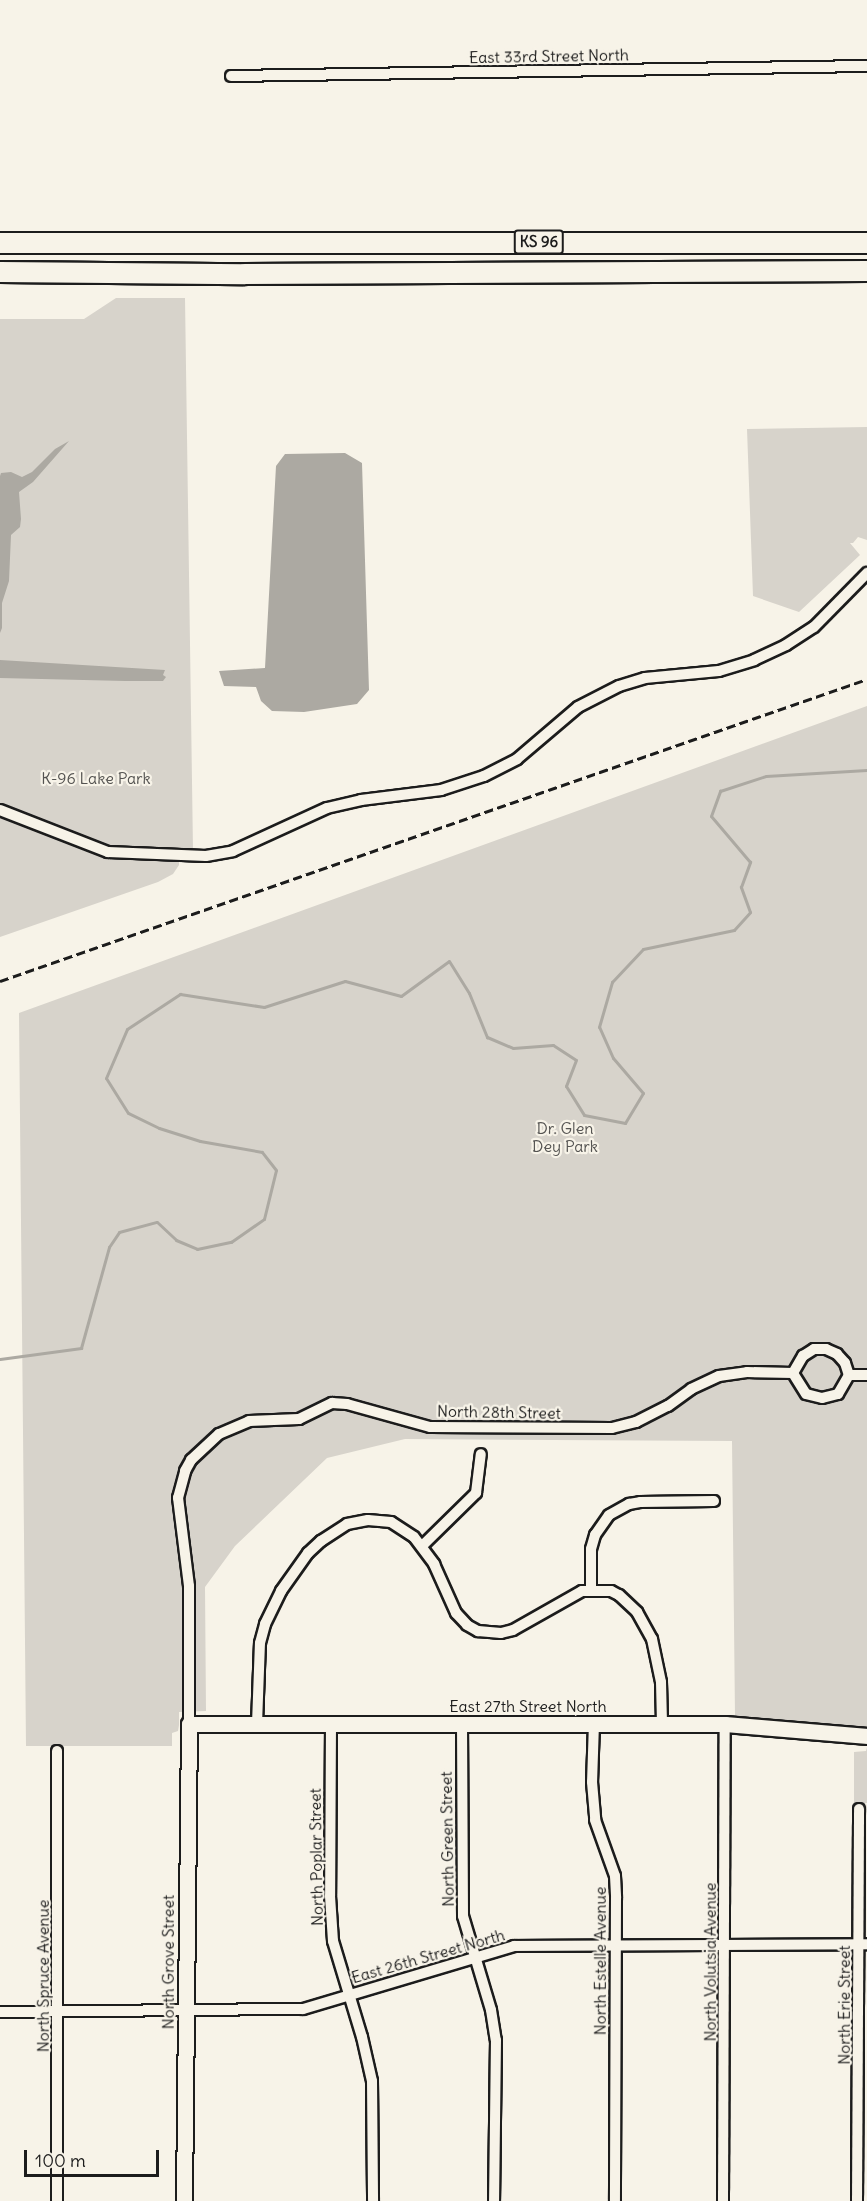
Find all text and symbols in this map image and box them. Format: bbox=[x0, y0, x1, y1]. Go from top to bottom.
street label: East 33rd Street North bbox=[469, 45, 629, 67]
road number: KS 96 bbox=[514, 230, 564, 254]
park label: K-96 Lake Park bbox=[41, 768, 151, 788]
park label: Dr. Glen Dey Park bbox=[532, 1118, 598, 1156]
street label: North 28th Street bbox=[437, 1401, 561, 1423]
street label: East 27th Street North bbox=[449, 1696, 607, 1716]
street label: North Green Street bbox=[436, 1771, 458, 1907]
street label: North Poplar Street bbox=[305, 1788, 327, 1926]
street label: North Volutsia Avenue bbox=[700, 1883, 720, 2041]
street label: North Estelle Avenue bbox=[590, 1887, 610, 2035]
street label: North Grove Street bbox=[158, 1895, 178, 2029]
street label: North Spruce Avenue bbox=[33, 1900, 53, 2052]
street label: East 26th Street North bbox=[349, 1925, 507, 1987]
street label: North Erie Street bbox=[834, 1945, 854, 2065]
scale bar bbox=[27, 2138, 162, 2176]
text: 100 m bbox=[35, 2149, 86, 2172]

